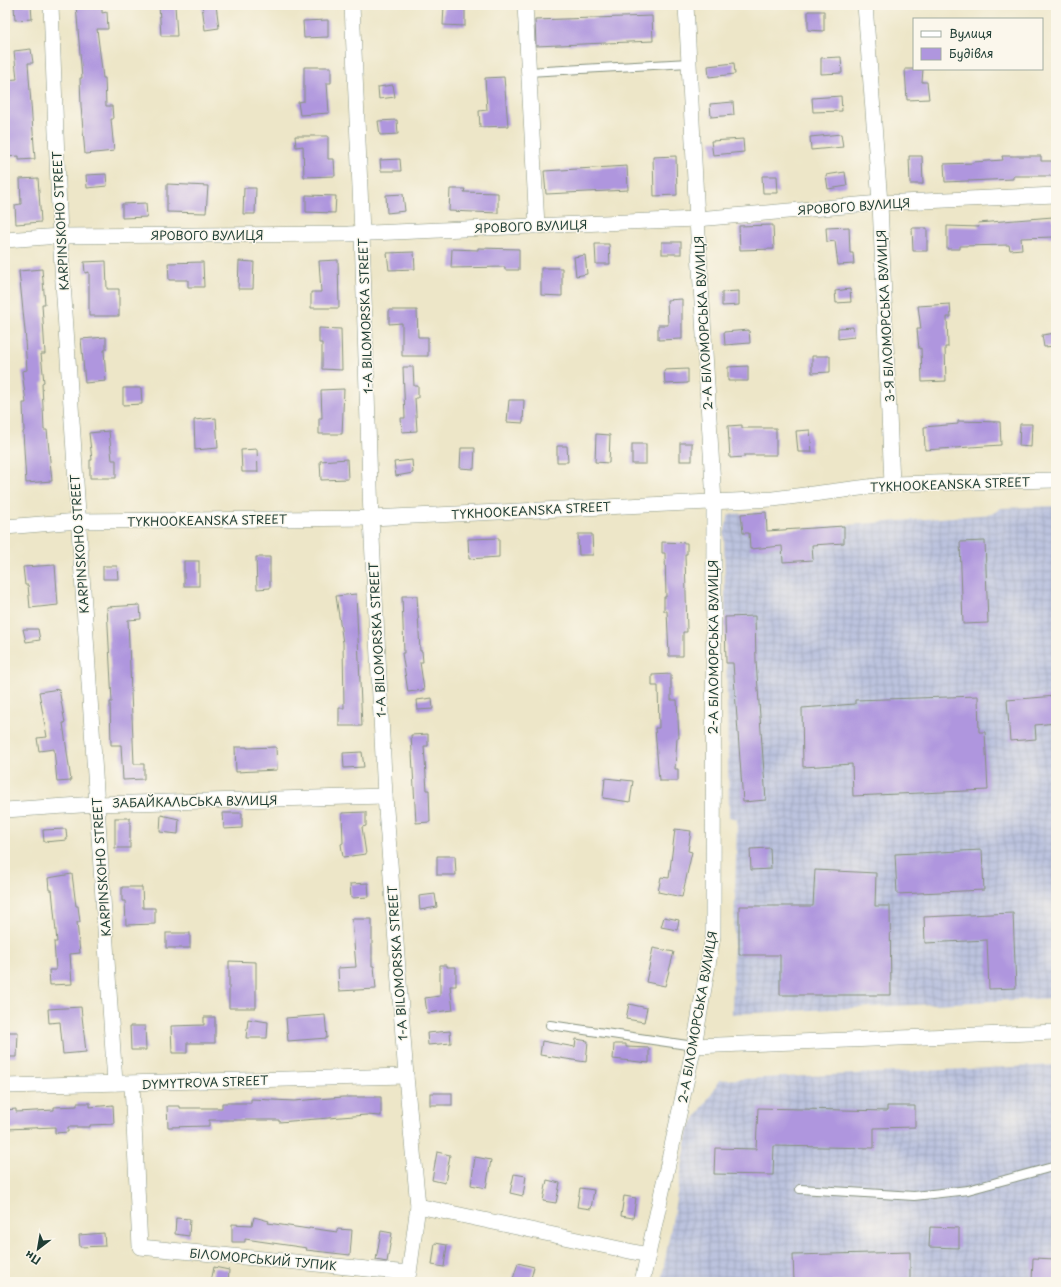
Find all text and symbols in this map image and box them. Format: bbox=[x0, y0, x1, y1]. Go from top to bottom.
legend bbox=[913, 18, 1043, 70]
text: Вулиця bbox=[949, 24, 992, 42]
text: Будівля bbox=[949, 44, 994, 62]
street label: KARPINSKOHO STREET bbox=[47, 150, 73, 291]
street label: ЯРОВОГО ВУЛИЦЯ bbox=[797, 193, 911, 219]
street label: ЯРОВОГО ВУЛИЦЯ bbox=[474, 215, 588, 237]
street label: ЯРОВОГО ВУЛИЦЯ bbox=[151, 226, 263, 244]
street label: 3-Я БІЛОМОРСЬКА ВУЛИЦЯ bbox=[871, 229, 899, 403]
street label: 2-А БІЛОМОРСЬКА ВУЛИЦЯ bbox=[689, 235, 717, 411]
street label: 1-A BILOMORSKA STREET bbox=[353, 237, 377, 394]
street label: TYKHOOKEANSKA STREET bbox=[870, 472, 1031, 496]
street label: KARPINSKOHO STREET bbox=[65, 473, 93, 614]
street label: TYKHOOKEANSKA STREET bbox=[451, 497, 612, 523]
street label: TYKHOOKEANSKA STREET bbox=[127, 510, 288, 530]
street label: 2-А БІЛОМОРСЬКА ВУЛИЦЯ bbox=[704, 560, 722, 734]
street label: 1-A BILOMORSKA STREET bbox=[364, 561, 390, 718]
street label: ЗАБАЙКАЛЬСЬКА ВУЛИЦЯ bbox=[112, 791, 278, 811]
street label: KARPINSKOHO STREET bbox=[87, 796, 115, 937]
street label: 1-A BILOMORSKA STREET bbox=[383, 884, 411, 1041]
street label: 2-А БІЛОМОРСЬКА ВУЛИЦЯ bbox=[673, 930, 721, 1104]
street label: DYMYTROVA STREET bbox=[141, 1071, 269, 1093]
north arrow bbox=[18, 1229, 58, 1269]
street label: БІЛОМОРСЬКИЙ ТУПИК bbox=[189, 1244, 338, 1274]
text: Пн bbox=[21, 1247, 44, 1269]

